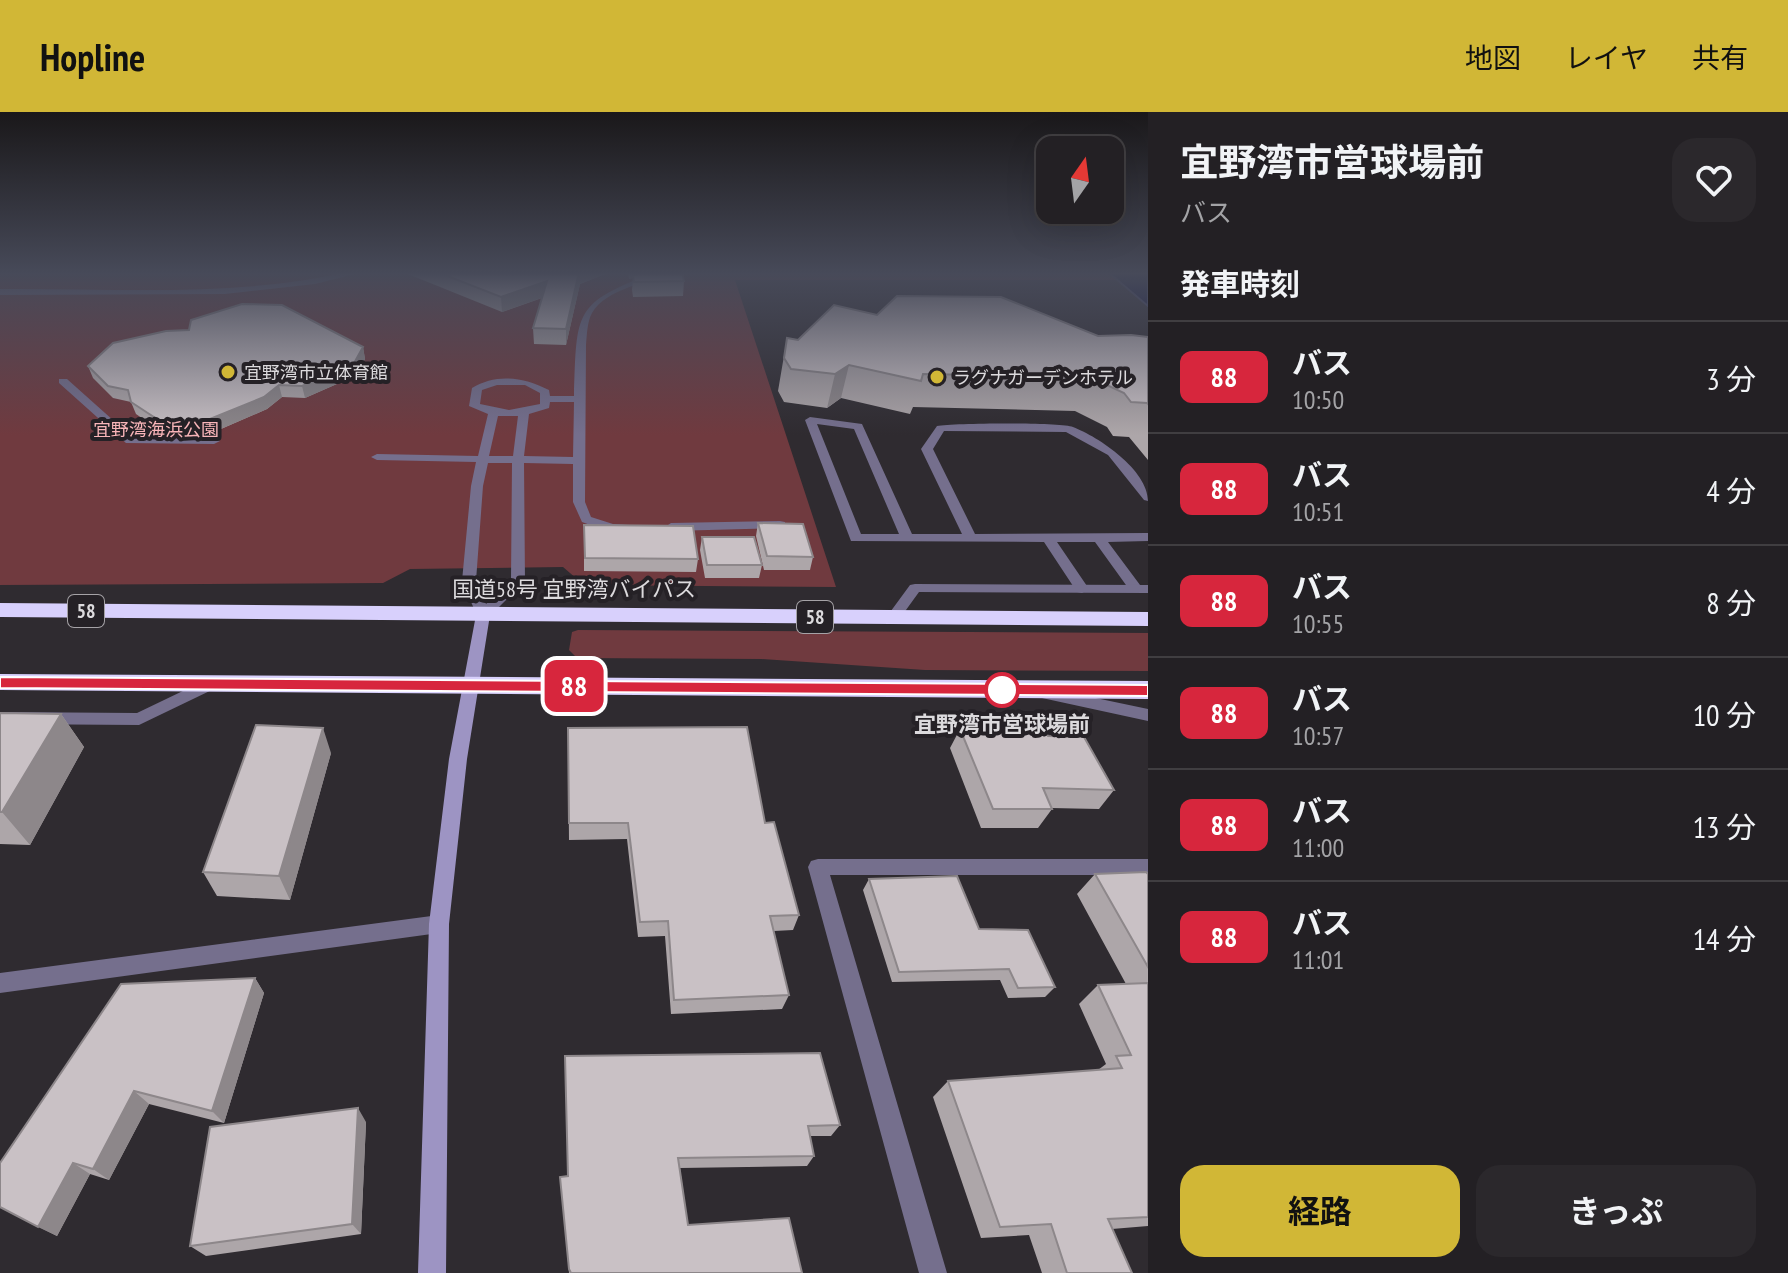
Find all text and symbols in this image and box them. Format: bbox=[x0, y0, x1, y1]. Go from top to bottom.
text: Hopline bbox=[40, 32, 145, 81]
text: 地図 bbox=[1465, 39, 1521, 76]
text: レイヤ bbox=[1565, 39, 1648, 76]
text: 共有 bbox=[1692, 39, 1748, 76]
north arrow bbox=[1036, 136, 1124, 224]
map controls bbox=[1036, 136, 1124, 224]
text: 宜野湾市営球場前 bbox=[1180, 137, 1484, 186]
button: heart bbox=[1672, 138, 1756, 222]
text: バス bbox=[1180, 196, 1232, 229]
text: 発車時刻 bbox=[1180, 264, 1300, 303]
text: バス bbox=[1292, 343, 1352, 382]
text: 88 bbox=[1211, 358, 1237, 395]
text: 3 分 bbox=[1706, 359, 1756, 398]
place label: 宜野湾市立体育館 bbox=[244, 361, 388, 384]
marker: 宜野湾市立体育館 bbox=[219, 363, 237, 381]
place label: ラグナガーデンホテル bbox=[953, 366, 1133, 389]
marker: ラグナガーデンホテル bbox=[928, 368, 946, 386]
text: 10:50 bbox=[1292, 383, 1344, 416]
park label: 宜野湾海浜公園 bbox=[93, 418, 219, 441]
text: バス bbox=[1292, 455, 1352, 494]
text: 88 bbox=[1211, 470, 1237, 507]
text: 4 分 bbox=[1706, 471, 1756, 510]
text: 10:51 bbox=[1292, 495, 1344, 528]
text: バス bbox=[1292, 567, 1352, 606]
street label: 国道58号 宜野湾バイパス bbox=[452, 575, 696, 603]
text: 88 bbox=[1211, 582, 1237, 619]
text: 8 分 bbox=[1706, 583, 1756, 622]
road number: 58 bbox=[68, 595, 104, 627]
road number: 58 bbox=[797, 601, 833, 633]
text: 10:55 bbox=[1292, 607, 1344, 640]
line badge: 88 bbox=[538, 660, 610, 712]
text: 88 bbox=[561, 667, 587, 704]
marker: 宜野湾市営球場前 bbox=[985, 673, 1019, 707]
text: バス bbox=[1292, 679, 1352, 718]
text: 88 bbox=[1211, 694, 1237, 731]
text: 10 分 bbox=[1693, 695, 1756, 734]
place label: 宜野湾市営球場前 bbox=[914, 710, 1090, 738]
text: 10:57 bbox=[1292, 719, 1344, 752]
text: バス bbox=[1292, 791, 1352, 830]
text: 88 bbox=[1211, 806, 1237, 843]
text: 13 分 bbox=[1693, 807, 1756, 846]
text: 11:00 bbox=[1292, 831, 1344, 864]
text: バス bbox=[1292, 903, 1352, 942]
text: 88 bbox=[1211, 918, 1237, 955]
text: 14 分 bbox=[1693, 919, 1756, 958]
text: 11:01 bbox=[1292, 943, 1344, 976]
button: 経路 bbox=[1180, 1165, 1460, 1257]
button: きっぷ bbox=[1476, 1165, 1756, 1257]

